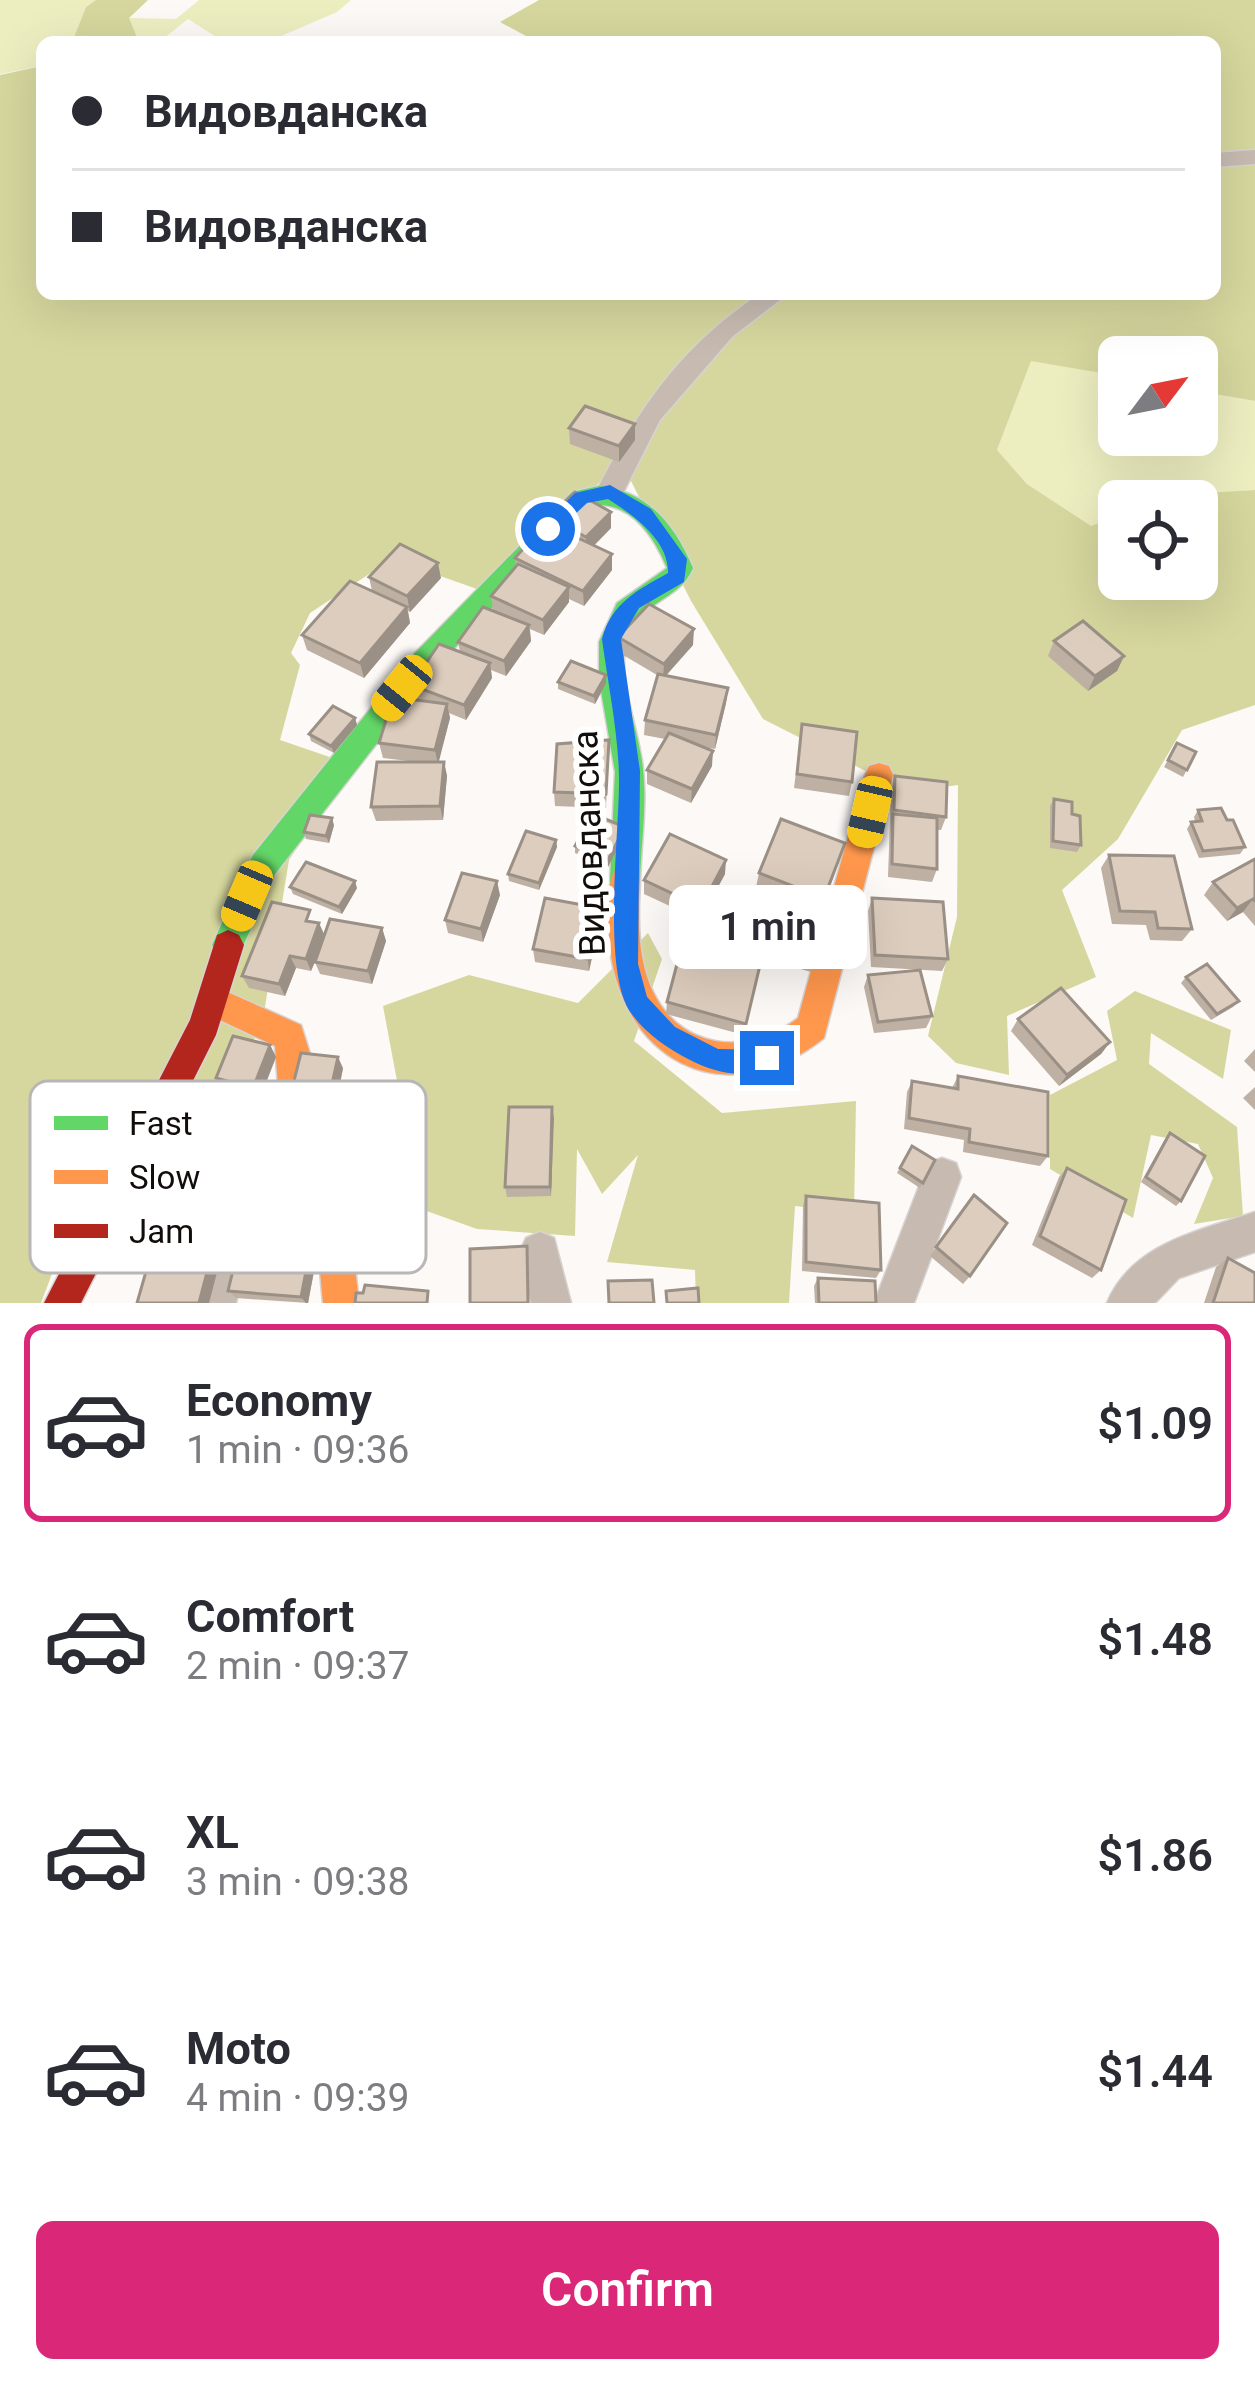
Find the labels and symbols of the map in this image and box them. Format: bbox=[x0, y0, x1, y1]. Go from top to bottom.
north arrow bbox=[1098, 336, 1218, 456]
route start bbox=[521, 502, 575, 556]
car bbox=[365, 649, 439, 727]
street label: Видовданска bbox=[564, 729, 614, 957]
car bbox=[844, 773, 896, 851]
car bbox=[216, 856, 278, 936]
callout: 1 min bbox=[668, 884, 866, 968]
route end bbox=[740, 1031, 794, 1085]
legend bbox=[30, 1081, 426, 1273]
text: Fast bbox=[129, 1104, 192, 1143]
text: Slow bbox=[129, 1158, 200, 1197]
text: Jam bbox=[129, 1212, 194, 1251]

